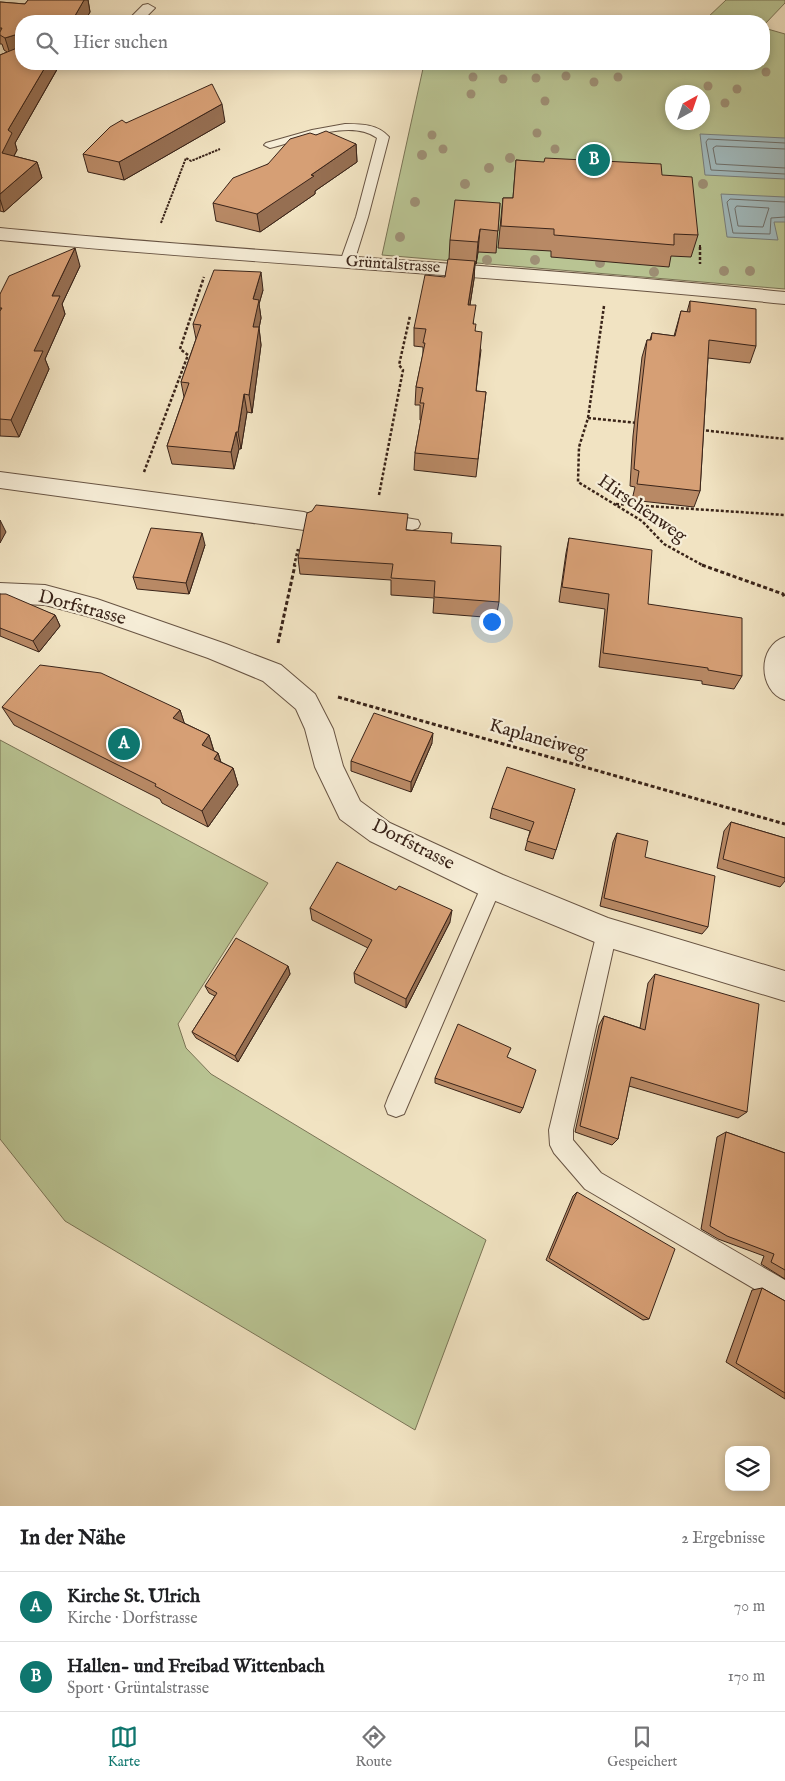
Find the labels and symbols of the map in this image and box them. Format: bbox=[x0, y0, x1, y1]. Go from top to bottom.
north arrow bbox=[665, 85, 710, 130]
pin: B bbox=[578, 141, 610, 179]
street label: Grüntalstrasse bbox=[345, 252, 441, 278]
street label: Hirschenweg bbox=[593, 470, 692, 549]
street label: Dorfstrasse bbox=[36, 585, 129, 631]
your location bbox=[479, 609, 505, 635]
street label: Kaplaneiweg bbox=[486, 714, 590, 765]
pin: A bbox=[108, 725, 140, 763]
street label: Dorfstrasse bbox=[368, 814, 459, 876]

